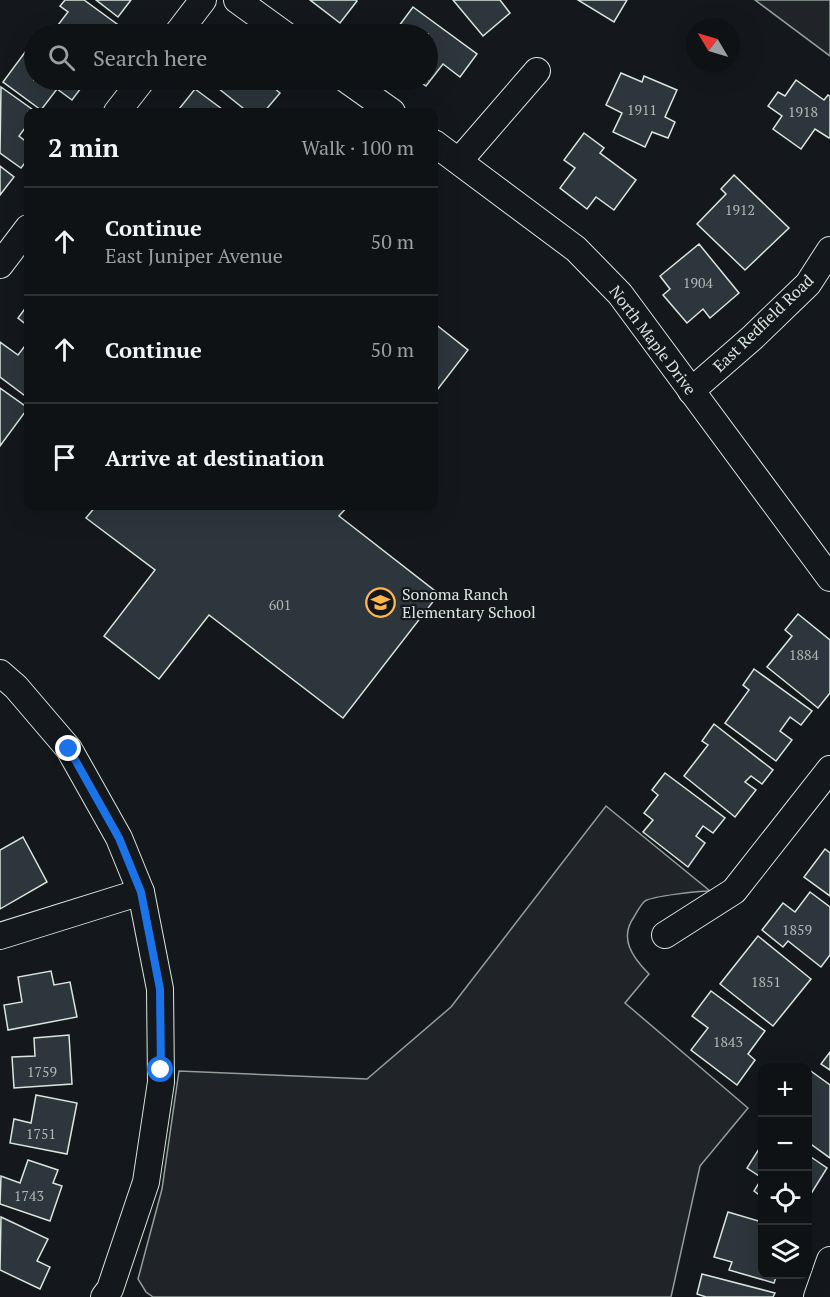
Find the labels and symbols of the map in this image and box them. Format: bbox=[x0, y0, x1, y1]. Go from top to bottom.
north arrow bbox=[686, 18, 740, 72]
house number: 1911 bbox=[627, 100, 657, 119]
house number: 1918 bbox=[788, 102, 818, 121]
house number: 1912 bbox=[725, 200, 755, 219]
street label: East Redfield Road bbox=[708, 269, 818, 377]
house number: 1904 bbox=[683, 273, 713, 292]
street label: North Maple Drive bbox=[605, 281, 701, 399]
place label: Sonoma Ranch Elementary School bbox=[402, 583, 536, 623]
school or university icon: Sonoma Ranch Elementary School bbox=[365, 587, 397, 619]
house number: 601 bbox=[269, 595, 291, 614]
house number: 1884 bbox=[789, 645, 819, 664]
route end bbox=[55, 735, 81, 761]
house number: 1859 bbox=[782, 920, 812, 939]
house number: 1851 bbox=[751, 972, 781, 991]
house number: 1843 bbox=[713, 1032, 743, 1051]
route start bbox=[147, 1056, 173, 1082]
house number: 1759 bbox=[27, 1062, 57, 1081]
house number: 1751 bbox=[26, 1124, 56, 1143]
house number: 1743 bbox=[14, 1186, 44, 1205]

